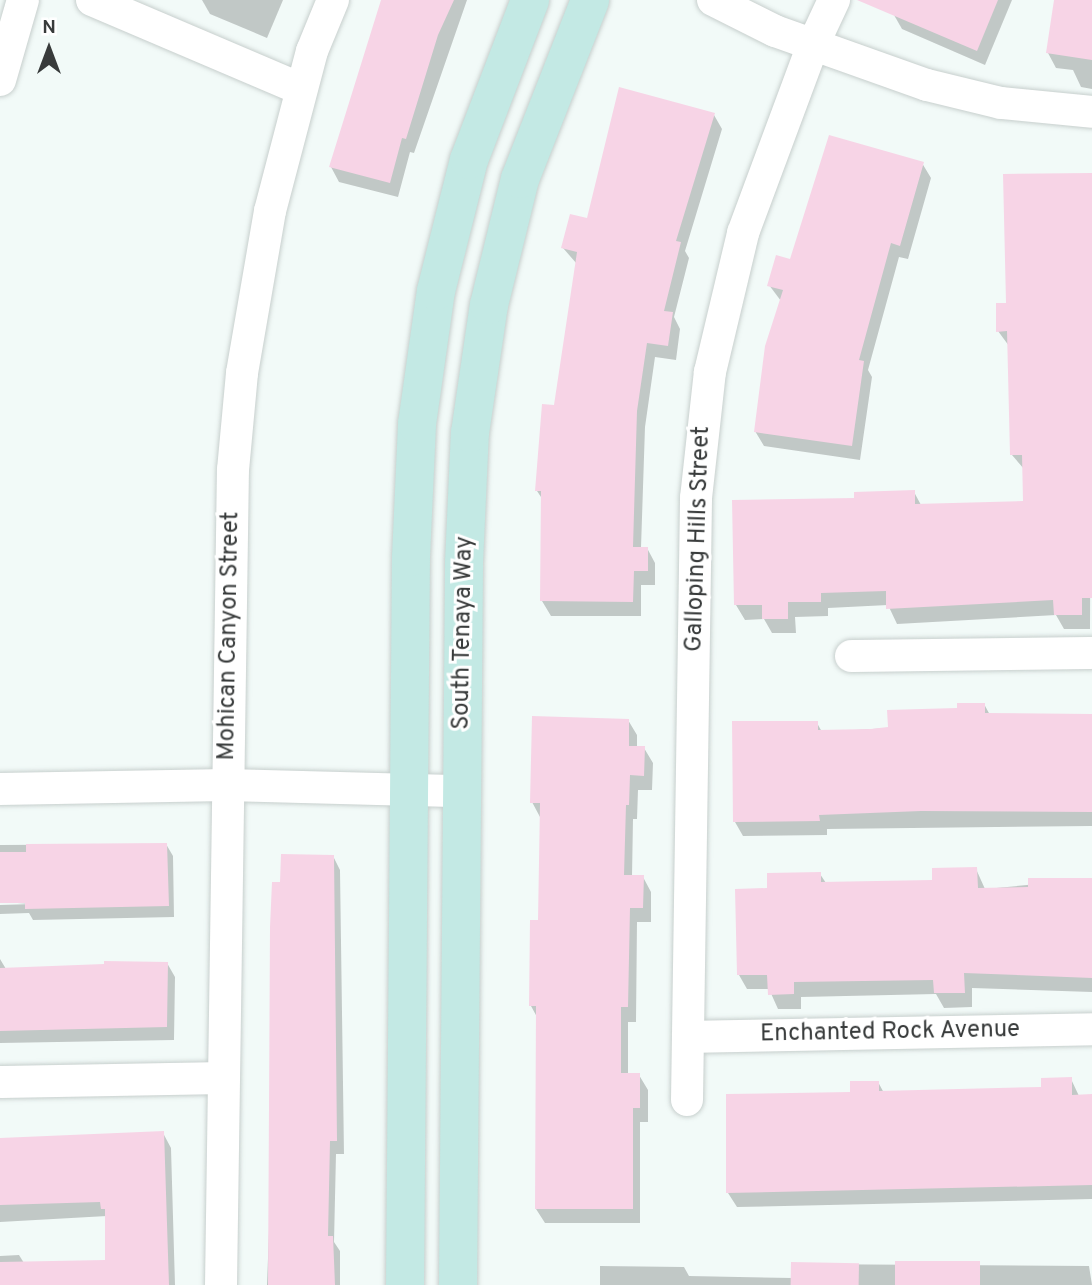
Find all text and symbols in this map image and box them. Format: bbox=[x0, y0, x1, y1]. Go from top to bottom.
north arrow bbox=[14, 14, 84, 84]
text: N bbox=[42, 16, 56, 40]
street label: Galloping Hills Street bbox=[681, 426, 717, 652]
street label: Mohican Canyon Street bbox=[213, 511, 247, 761]
street label: South Tenaya Way bbox=[448, 535, 480, 731]
street label: Enchanted Rock Avenue bbox=[759, 1016, 1021, 1050]

